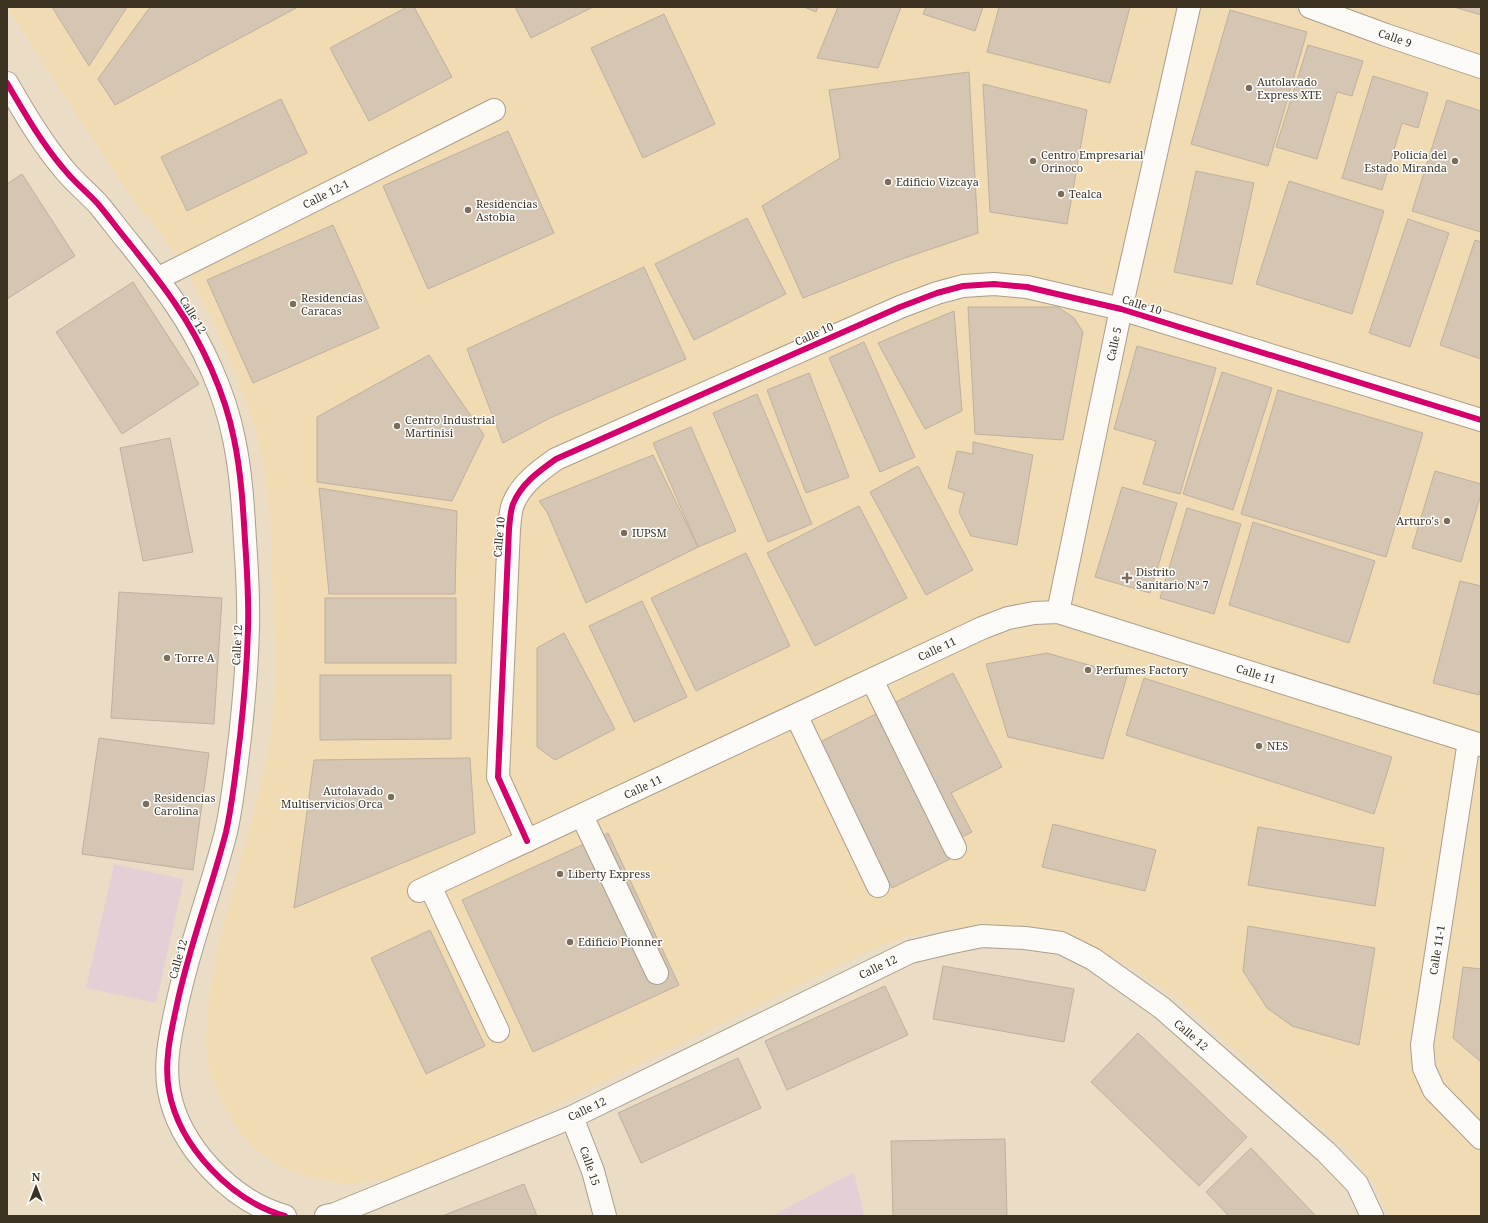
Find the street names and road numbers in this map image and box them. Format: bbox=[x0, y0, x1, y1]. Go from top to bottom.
street label: Calle 9 bbox=[1376, 25, 1414, 50]
street label: Calle 12-1 bbox=[300, 175, 352, 212]
street label: Calle 10 bbox=[1120, 291, 1164, 318]
street label: Calle 12 bbox=[176, 293, 210, 336]
street label: Calle 10 bbox=[792, 318, 835, 349]
street label: Calle 5 bbox=[1103, 325, 1124, 362]
street label: Calle 10 bbox=[489, 516, 508, 558]
street label: Calle 12 bbox=[228, 624, 245, 666]
street label: Calle 11 bbox=[915, 633, 958, 664]
street label: Calle 11 bbox=[1234, 660, 1278, 687]
street label: Calle 11 bbox=[621, 771, 664, 802]
street label: Calle 11-1 bbox=[1425, 924, 1448, 976]
street label: Calle 12 bbox=[165, 937, 190, 981]
street label: Calle 12 bbox=[856, 951, 899, 982]
street label: Calle 12 bbox=[1171, 1016, 1212, 1054]
street label: Calle 12 bbox=[565, 1093, 608, 1124]
street label: Calle 15 bbox=[577, 1144, 604, 1188]

